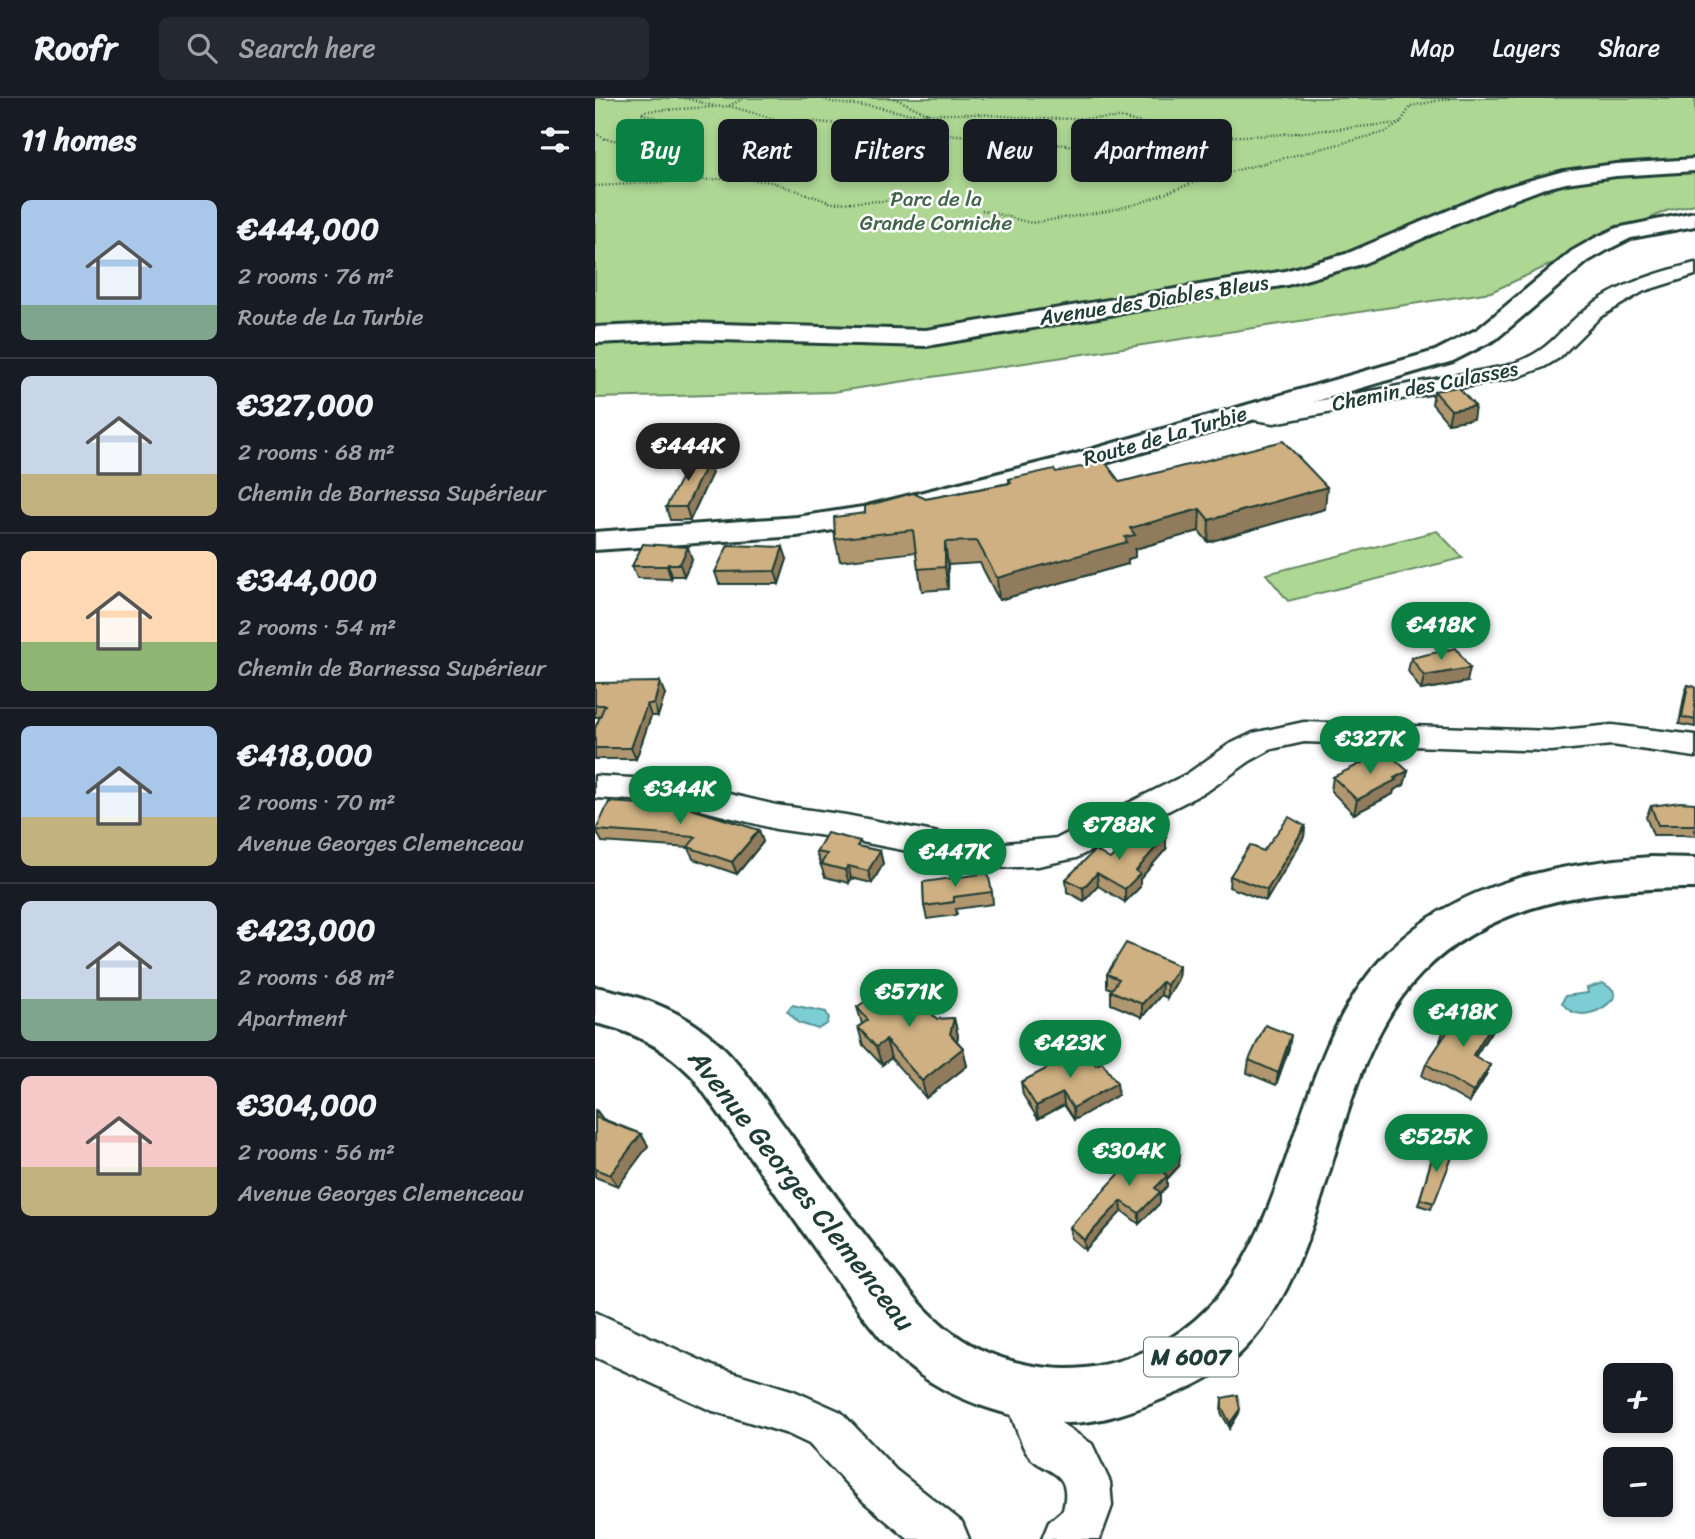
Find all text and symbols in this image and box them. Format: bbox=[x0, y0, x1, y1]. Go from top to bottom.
search box bbox=[159, 17, 649, 80]
text: Roofr bbox=[35, 19, 117, 77]
text: Search here bbox=[239, 25, 376, 71]
text: Map bbox=[1410, 27, 1455, 69]
text: Layers bbox=[1493, 27, 1560, 69]
text: Share bbox=[1598, 27, 1660, 69]
icon: search bbox=[183, 29, 221, 67]
text: 11 homes bbox=[21, 113, 136, 167]
chip: Buy bbox=[616, 119, 704, 182]
chip: Rent bbox=[718, 119, 817, 182]
chip: Filters bbox=[831, 119, 949, 182]
chip: New bbox=[963, 119, 1057, 182]
chip: Apartment bbox=[1071, 119, 1232, 182]
icon: filters bbox=[536, 121, 574, 159]
park label: Parc de la Grande Corniche bbox=[860, 180, 1012, 242]
text: €444,000 bbox=[238, 202, 379, 256]
icon: home bbox=[77, 228, 161, 312]
text: 2 rooms · 76 m² bbox=[238, 256, 394, 297]
street label: Avenue des Diables Bleus bbox=[1036, 263, 1272, 337]
text: Route de La Turbie bbox=[238, 297, 424, 338]
street label: Chemin des Culasses bbox=[1329, 349, 1522, 423]
text: €327,000 bbox=[238, 378, 374, 432]
street label: Route de La Turbie bbox=[1078, 394, 1252, 478]
icon: home bbox=[77, 404, 161, 488]
pin: €444K bbox=[639, 424, 737, 483]
text: €444K bbox=[652, 425, 724, 466]
text: 2 rooms · 68 m² bbox=[238, 432, 395, 473]
text: Chemin de Barnessa Supérieur bbox=[238, 473, 546, 514]
text: €344,000 bbox=[238, 553, 377, 607]
icon: home bbox=[77, 579, 161, 663]
pin: €418K bbox=[1392, 602, 1490, 662]
text: €418K bbox=[1407, 604, 1475, 645]
text: 2 rooms · 54 m² bbox=[238, 607, 396, 648]
text: Chemin de Barnessa Supérieur bbox=[238, 648, 546, 689]
pin: €327K bbox=[1321, 716, 1419, 776]
text: €327K bbox=[1336, 718, 1404, 759]
text: €418,000 bbox=[238, 728, 373, 782]
icon: home bbox=[77, 754, 161, 838]
pin: €344K bbox=[631, 766, 729, 826]
text: €344K bbox=[645, 768, 715, 809]
text: 2 rooms · 70 m² bbox=[238, 782, 396, 823]
pin: €788K bbox=[1070, 802, 1168, 862]
text: €788K bbox=[1084, 804, 1154, 845]
text: Avenue Georges Clemenceau bbox=[238, 823, 524, 864]
pin: €447K bbox=[906, 830, 1004, 889]
text: €447K bbox=[919, 831, 991, 872]
text: €423,000 bbox=[238, 903, 375, 957]
icon: home bbox=[77, 929, 161, 1013]
text: 2 rooms · 68 m² bbox=[238, 957, 395, 998]
pin: €571K bbox=[860, 970, 958, 1029]
text: €571K bbox=[876, 971, 942, 1012]
pin: €418K bbox=[1414, 990, 1512, 1049]
text: €418K bbox=[1429, 991, 1497, 1032]
text: Apartment bbox=[238, 998, 347, 1039]
pin: €423K bbox=[1021, 1020, 1119, 1080]
text: €423K bbox=[1035, 1022, 1105, 1063]
street label: Avenue Georges Clemenceau bbox=[675, 1037, 928, 1342]
text: €304,000 bbox=[238, 1078, 377, 1132]
icon: home bbox=[77, 1104, 161, 1188]
pin: €525K bbox=[1387, 1114, 1485, 1174]
text: €525K bbox=[1401, 1116, 1471, 1157]
pin: €304K bbox=[1080, 1128, 1178, 1188]
text: €304K bbox=[1094, 1130, 1164, 1171]
text: 2 rooms · 56 m² bbox=[238, 1132, 395, 1173]
text: Avenue Georges Clemenceau bbox=[238, 1173, 524, 1214]
road number: M 6007 bbox=[1144, 1338, 1238, 1376]
map controls bbox=[1603, 1363, 1673, 1517]
button: + bbox=[1603, 1363, 1673, 1433]
button: − bbox=[1603, 1447, 1673, 1517]

